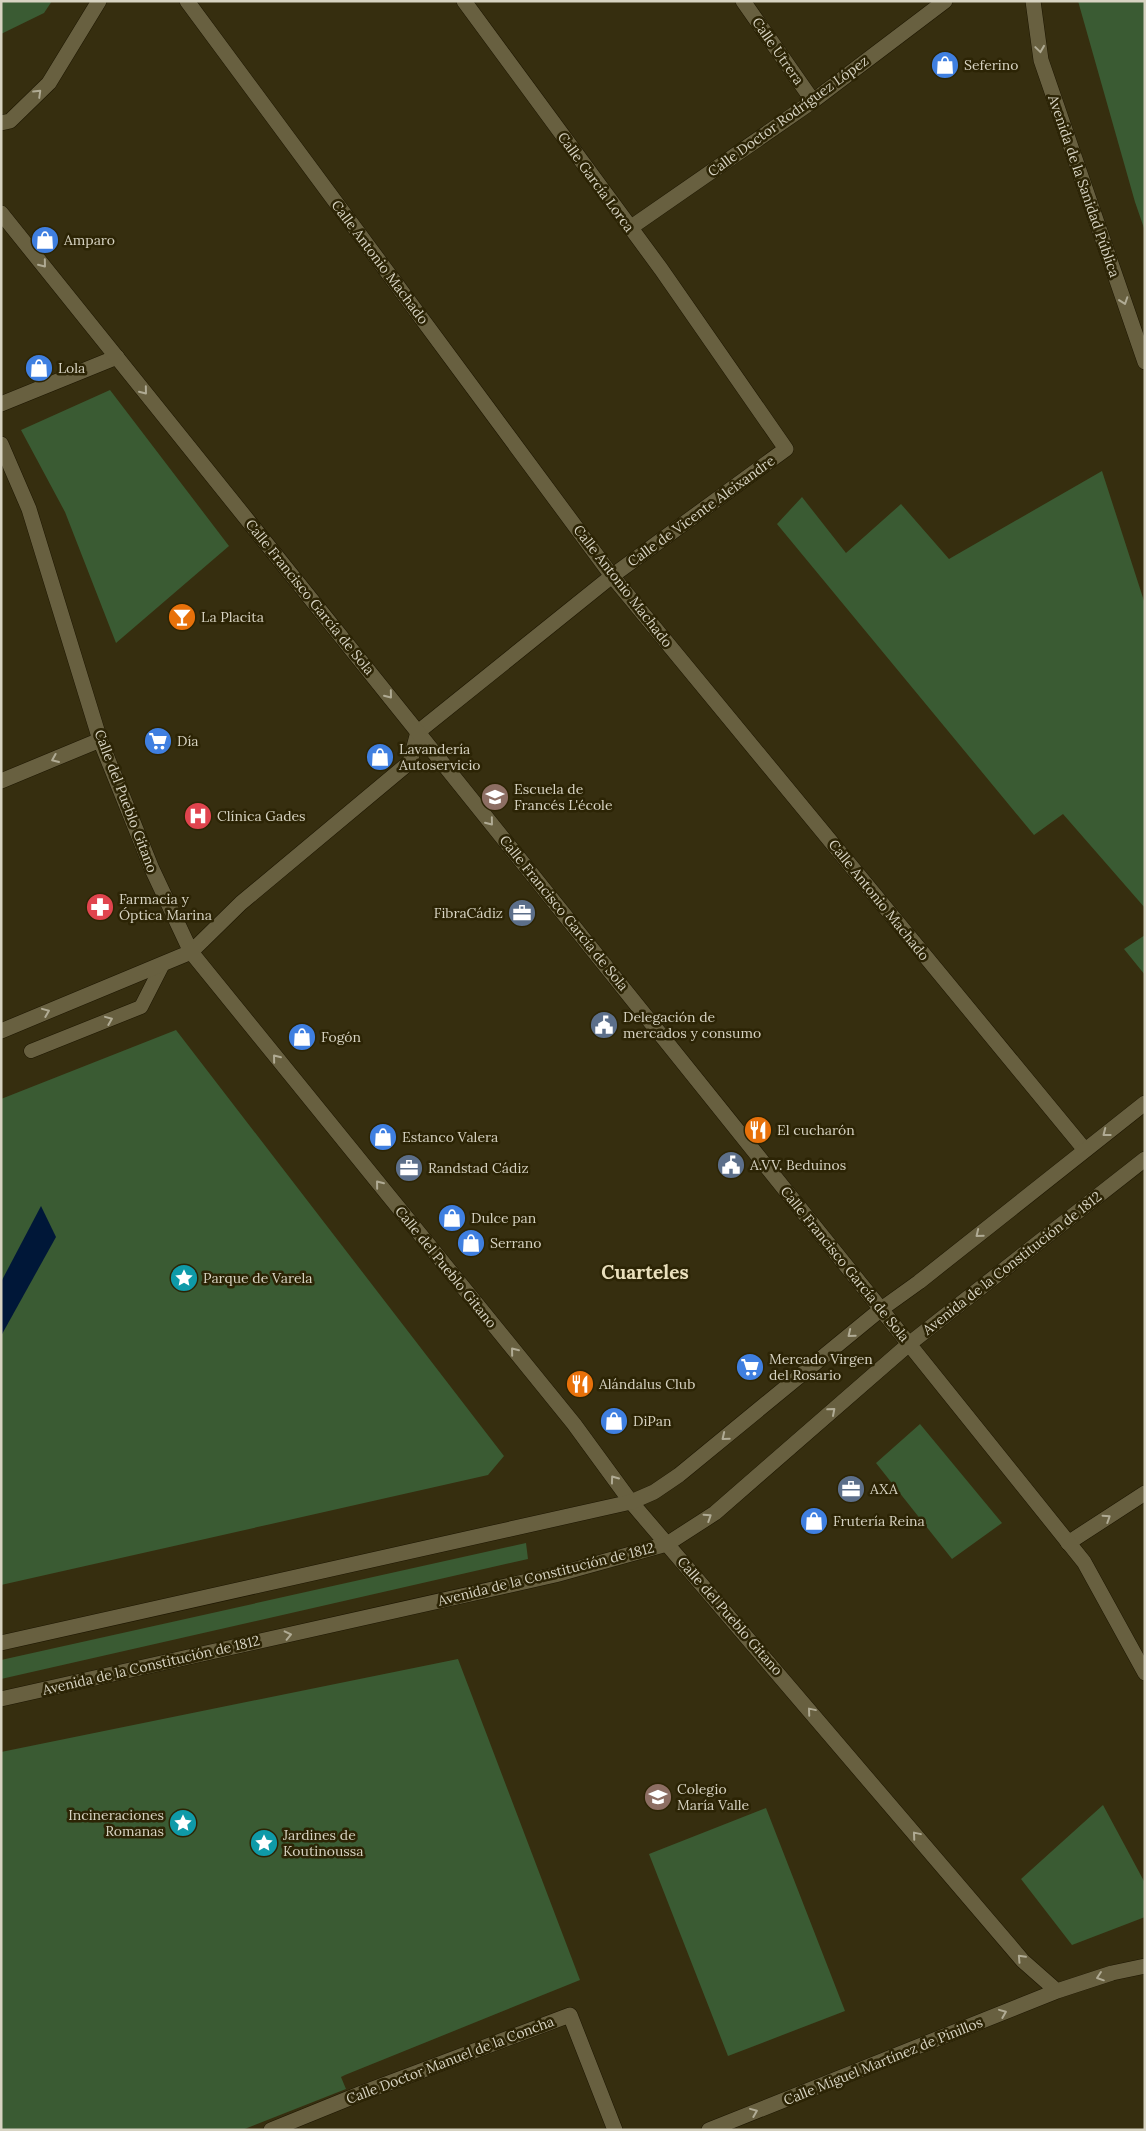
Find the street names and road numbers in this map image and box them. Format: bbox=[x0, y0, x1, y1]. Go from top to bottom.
street label: Calle Utrera bbox=[748, 14, 808, 88]
street label: Calle Doctor Rodríguez López bbox=[704, 52, 872, 180]
street label: Avenida de la Sanidad Pública bbox=[1044, 91, 1124, 280]
street label: Calle García Lorca bbox=[554, 129, 638, 235]
street label: Calle Antonio Machado bbox=[327, 196, 433, 328]
street label: Calle de Vicente Aleixandre bbox=[624, 451, 778, 570]
street label: Calle Francisco García de Sola bbox=[242, 515, 378, 679]
street label: Calle Antonio Machado bbox=[570, 521, 676, 651]
street label: Calle del Pueblo Gitano bbox=[90, 727, 162, 875]
street label: Calle Francisco García de Sola bbox=[496, 831, 632, 995]
street label: Calle Antonio Machado bbox=[825, 836, 933, 964]
street label: Calle Francisco García de Sola bbox=[777, 1182, 913, 1346]
street label: Avenida de la Constitución de 1812 bbox=[918, 1187, 1105, 1339]
street label: Calle del Pueblo Gitano bbox=[391, 1202, 501, 1332]
street label: Avenida de la Constitución de 1812 bbox=[435, 1538, 656, 1610]
street label: Calle del Pueblo Gitano bbox=[673, 1553, 787, 1679]
street label: Avenida de la Constitución de 1812 bbox=[40, 1631, 261, 1699]
street label: Calle Doctor Manuel de la Concha bbox=[344, 2012, 556, 2108]
street label: Calle Miguel Martínez de Pinillos bbox=[781, 2013, 985, 2109]

